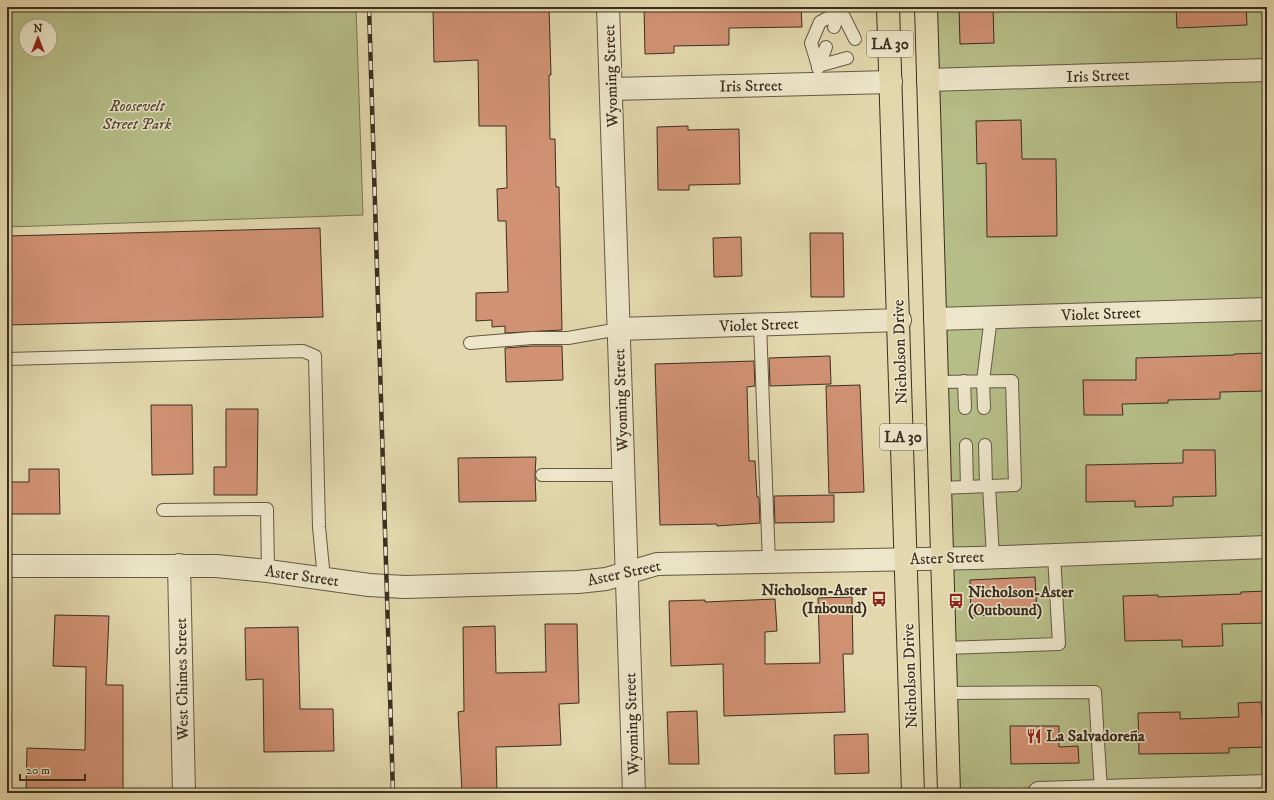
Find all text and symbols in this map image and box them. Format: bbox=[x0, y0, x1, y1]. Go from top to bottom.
north arrow bbox=[18, 18, 58, 58]
text: N bbox=[33, 22, 43, 36]
street label: Wyoming Street bbox=[599, 24, 623, 129]
road number: LA 30 bbox=[867, 31, 913, 57]
street label: Iris Street bbox=[1066, 65, 1130, 87]
street label: Iris Street bbox=[719, 75, 783, 97]
park label: Roosevelt Street Park bbox=[102, 96, 172, 134]
street label: Nicholson Drive bbox=[888, 299, 912, 405]
street label: Violet Street bbox=[1060, 303, 1141, 325]
street label: Violet Street bbox=[718, 314, 799, 336]
street label: Wyoming Street bbox=[609, 348, 633, 453]
road number: LA 30 bbox=[880, 424, 926, 450]
street label: Aster Street bbox=[909, 547, 985, 569]
street label: Aster Street bbox=[585, 555, 663, 591]
street label: Aster Street bbox=[264, 561, 340, 591]
place label: Nicholson-Aster (Inbound) bbox=[761, 580, 868, 618]
place label: Nicholson-Aster (Outbound) bbox=[968, 582, 1075, 620]
bus stop icon: Nicholson-Aster (Inbound) bbox=[870, 590, 888, 608]
bus stop icon: Nicholson-Aster (Outbound) bbox=[947, 592, 965, 610]
street label: West Chimes Street bbox=[171, 617, 193, 742]
street label: Nicholson Drive bbox=[898, 623, 922, 729]
street label: Wyoming Street bbox=[620, 672, 644, 777]
place label: La Salvadoreña bbox=[1046, 726, 1146, 746]
restaurant icon: La Salvadoreña bbox=[1025, 727, 1043, 745]
scale bar bbox=[20, 756, 85, 782]
text: 20 m bbox=[26, 763, 50, 778]

